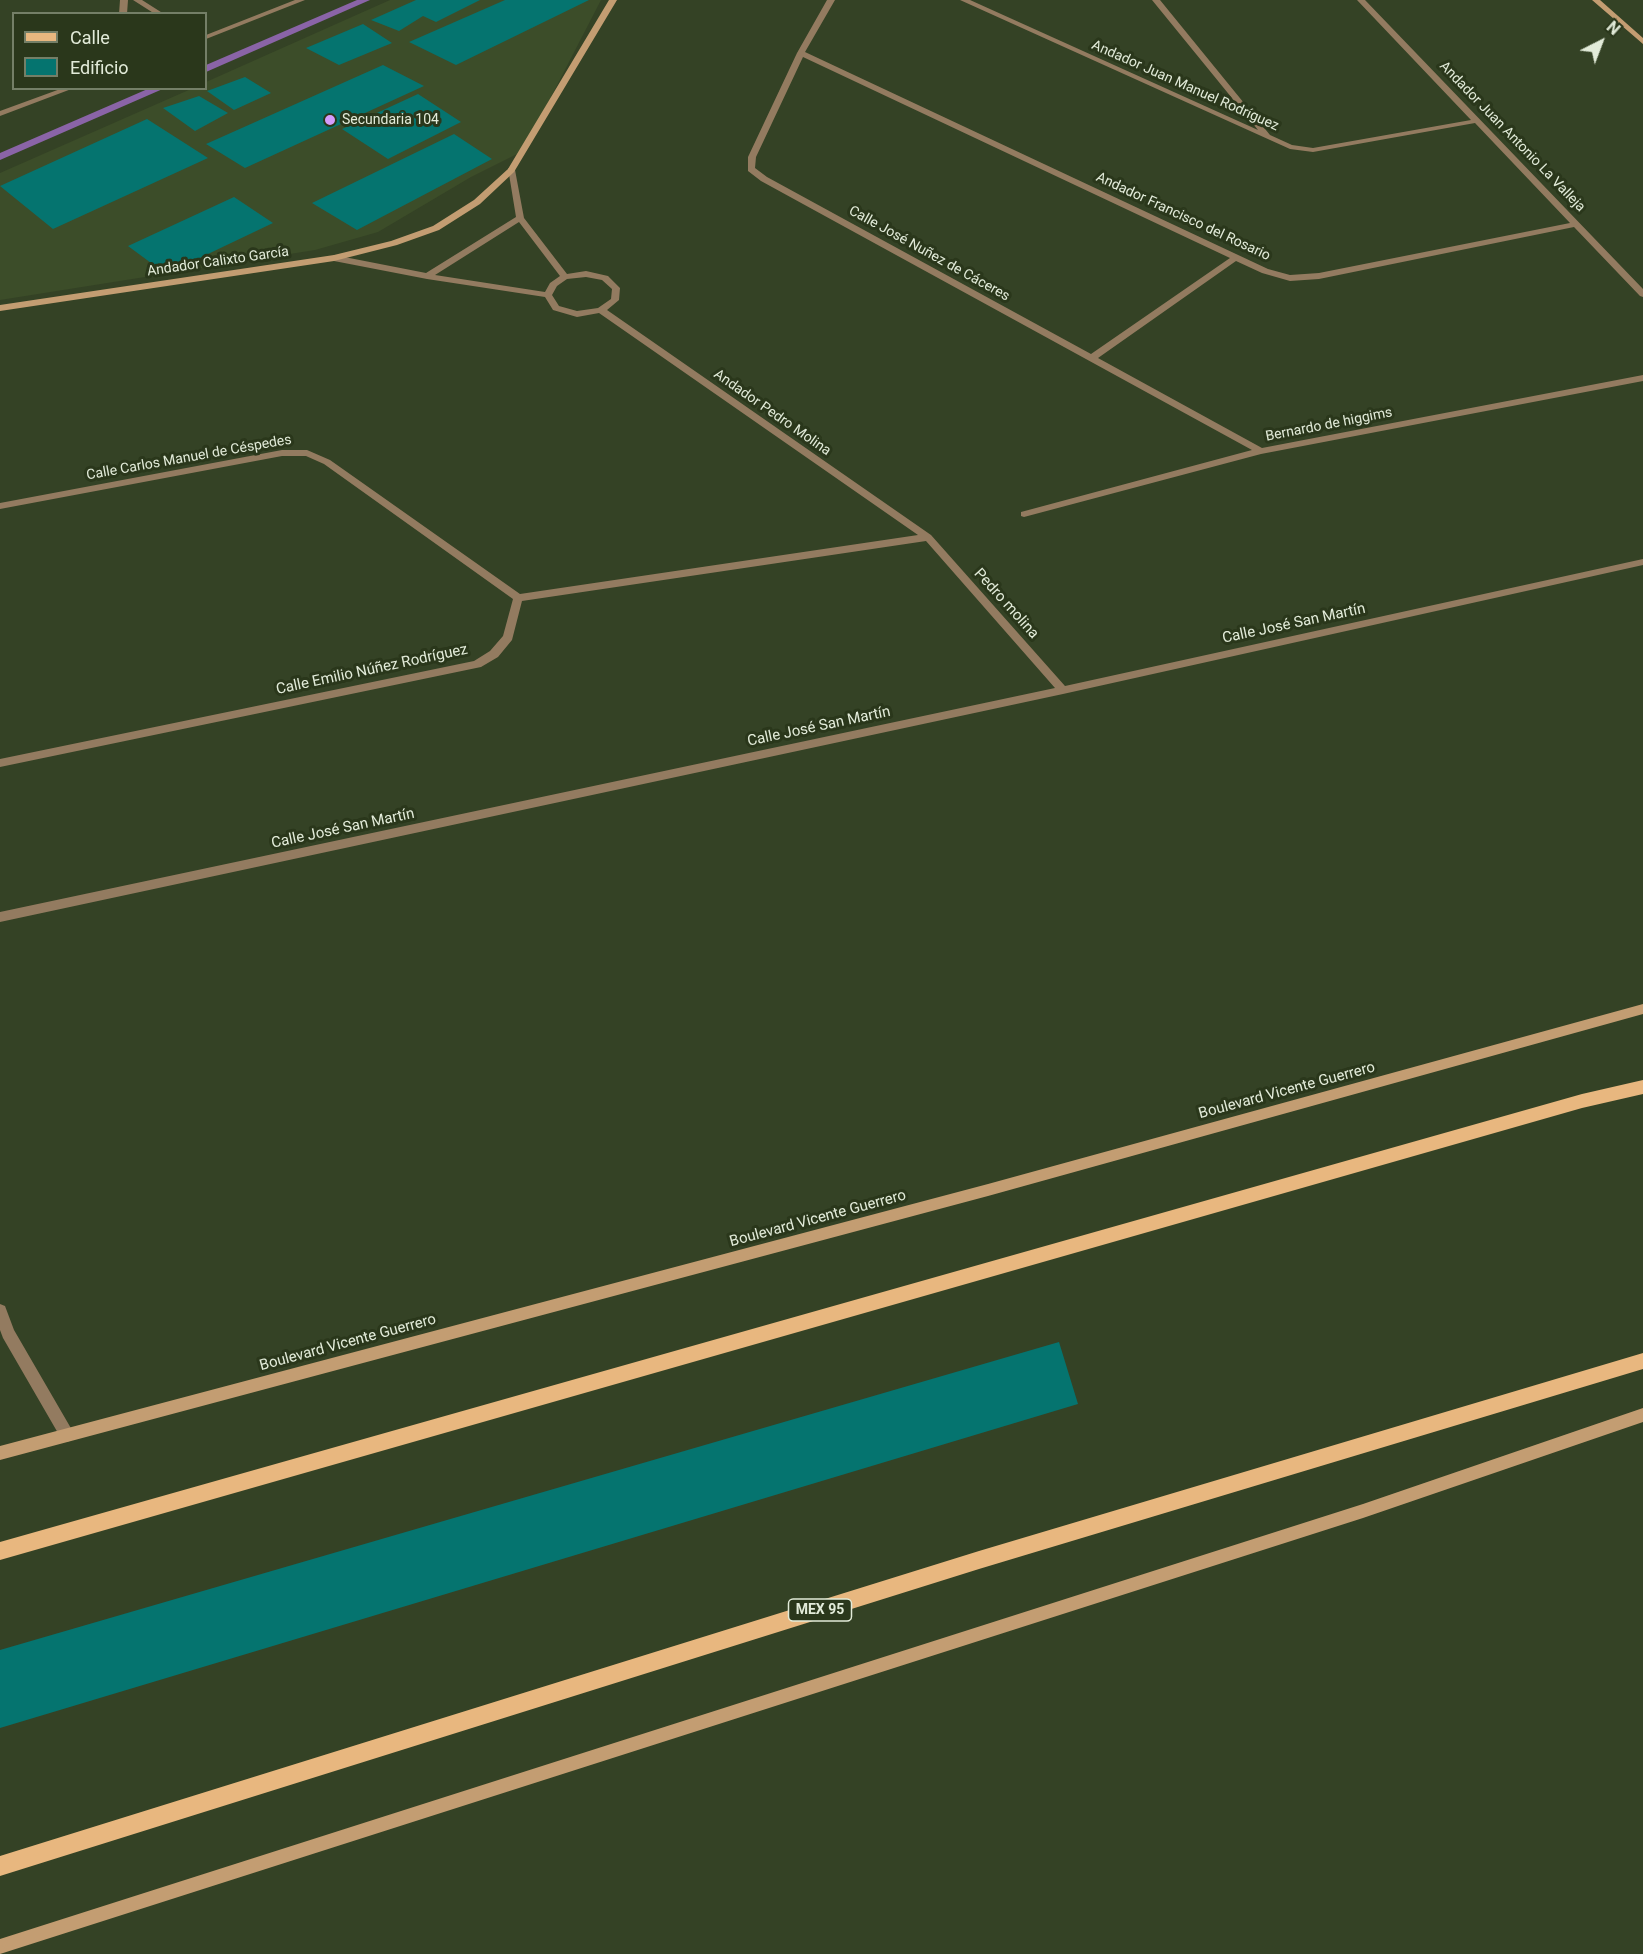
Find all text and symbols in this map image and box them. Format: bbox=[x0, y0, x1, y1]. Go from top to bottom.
legend bbox=[12, 12, 207, 90]
north arrow bbox=[1571, 12, 1631, 72]
text: N bbox=[1603, 17, 1624, 39]
text: Calle bbox=[70, 27, 110, 48]
street label: Andador Juan Manuel Rodríguez bbox=[1089, 37, 1281, 135]
text: Edificio bbox=[70, 57, 129, 78]
street label: Andador Juan Antonio La Valleja bbox=[1436, 58, 1588, 216]
place label: Secundaria 104 bbox=[342, 112, 439, 128]
marker: Secundaria 104 bbox=[323, 113, 337, 127]
street label: Andador Francisco del Rosario bbox=[1093, 169, 1273, 265]
street label: Calle José Nuñez de Cáceres bbox=[846, 203, 1012, 305]
street label: Andador Calixto García bbox=[146, 244, 290, 280]
street label: Andador Pedro Molina bbox=[710, 366, 834, 460]
street label: Bernardo de higgims bbox=[1264, 404, 1394, 446]
street label: Calle Carlos Manuel de Céspedes bbox=[85, 432, 293, 484]
street label: Pedro molina bbox=[970, 565, 1042, 643]
street label: Calle José San Martín bbox=[1221, 600, 1367, 648]
street label: Calle Emilio Núñez Rodríguez bbox=[275, 641, 469, 699]
street label: Calle José San Martín bbox=[746, 703, 892, 751]
street label: Calle José San Martín bbox=[270, 805, 416, 853]
street label: Boulevard Vicente Guerrero bbox=[1197, 1059, 1377, 1123]
street label: Boulevard Vicente Guerrero bbox=[728, 1187, 908, 1251]
street label: Boulevard Vicente Guerrero bbox=[258, 1311, 438, 1375]
road number: MEX 95 bbox=[788, 1599, 852, 1621]

